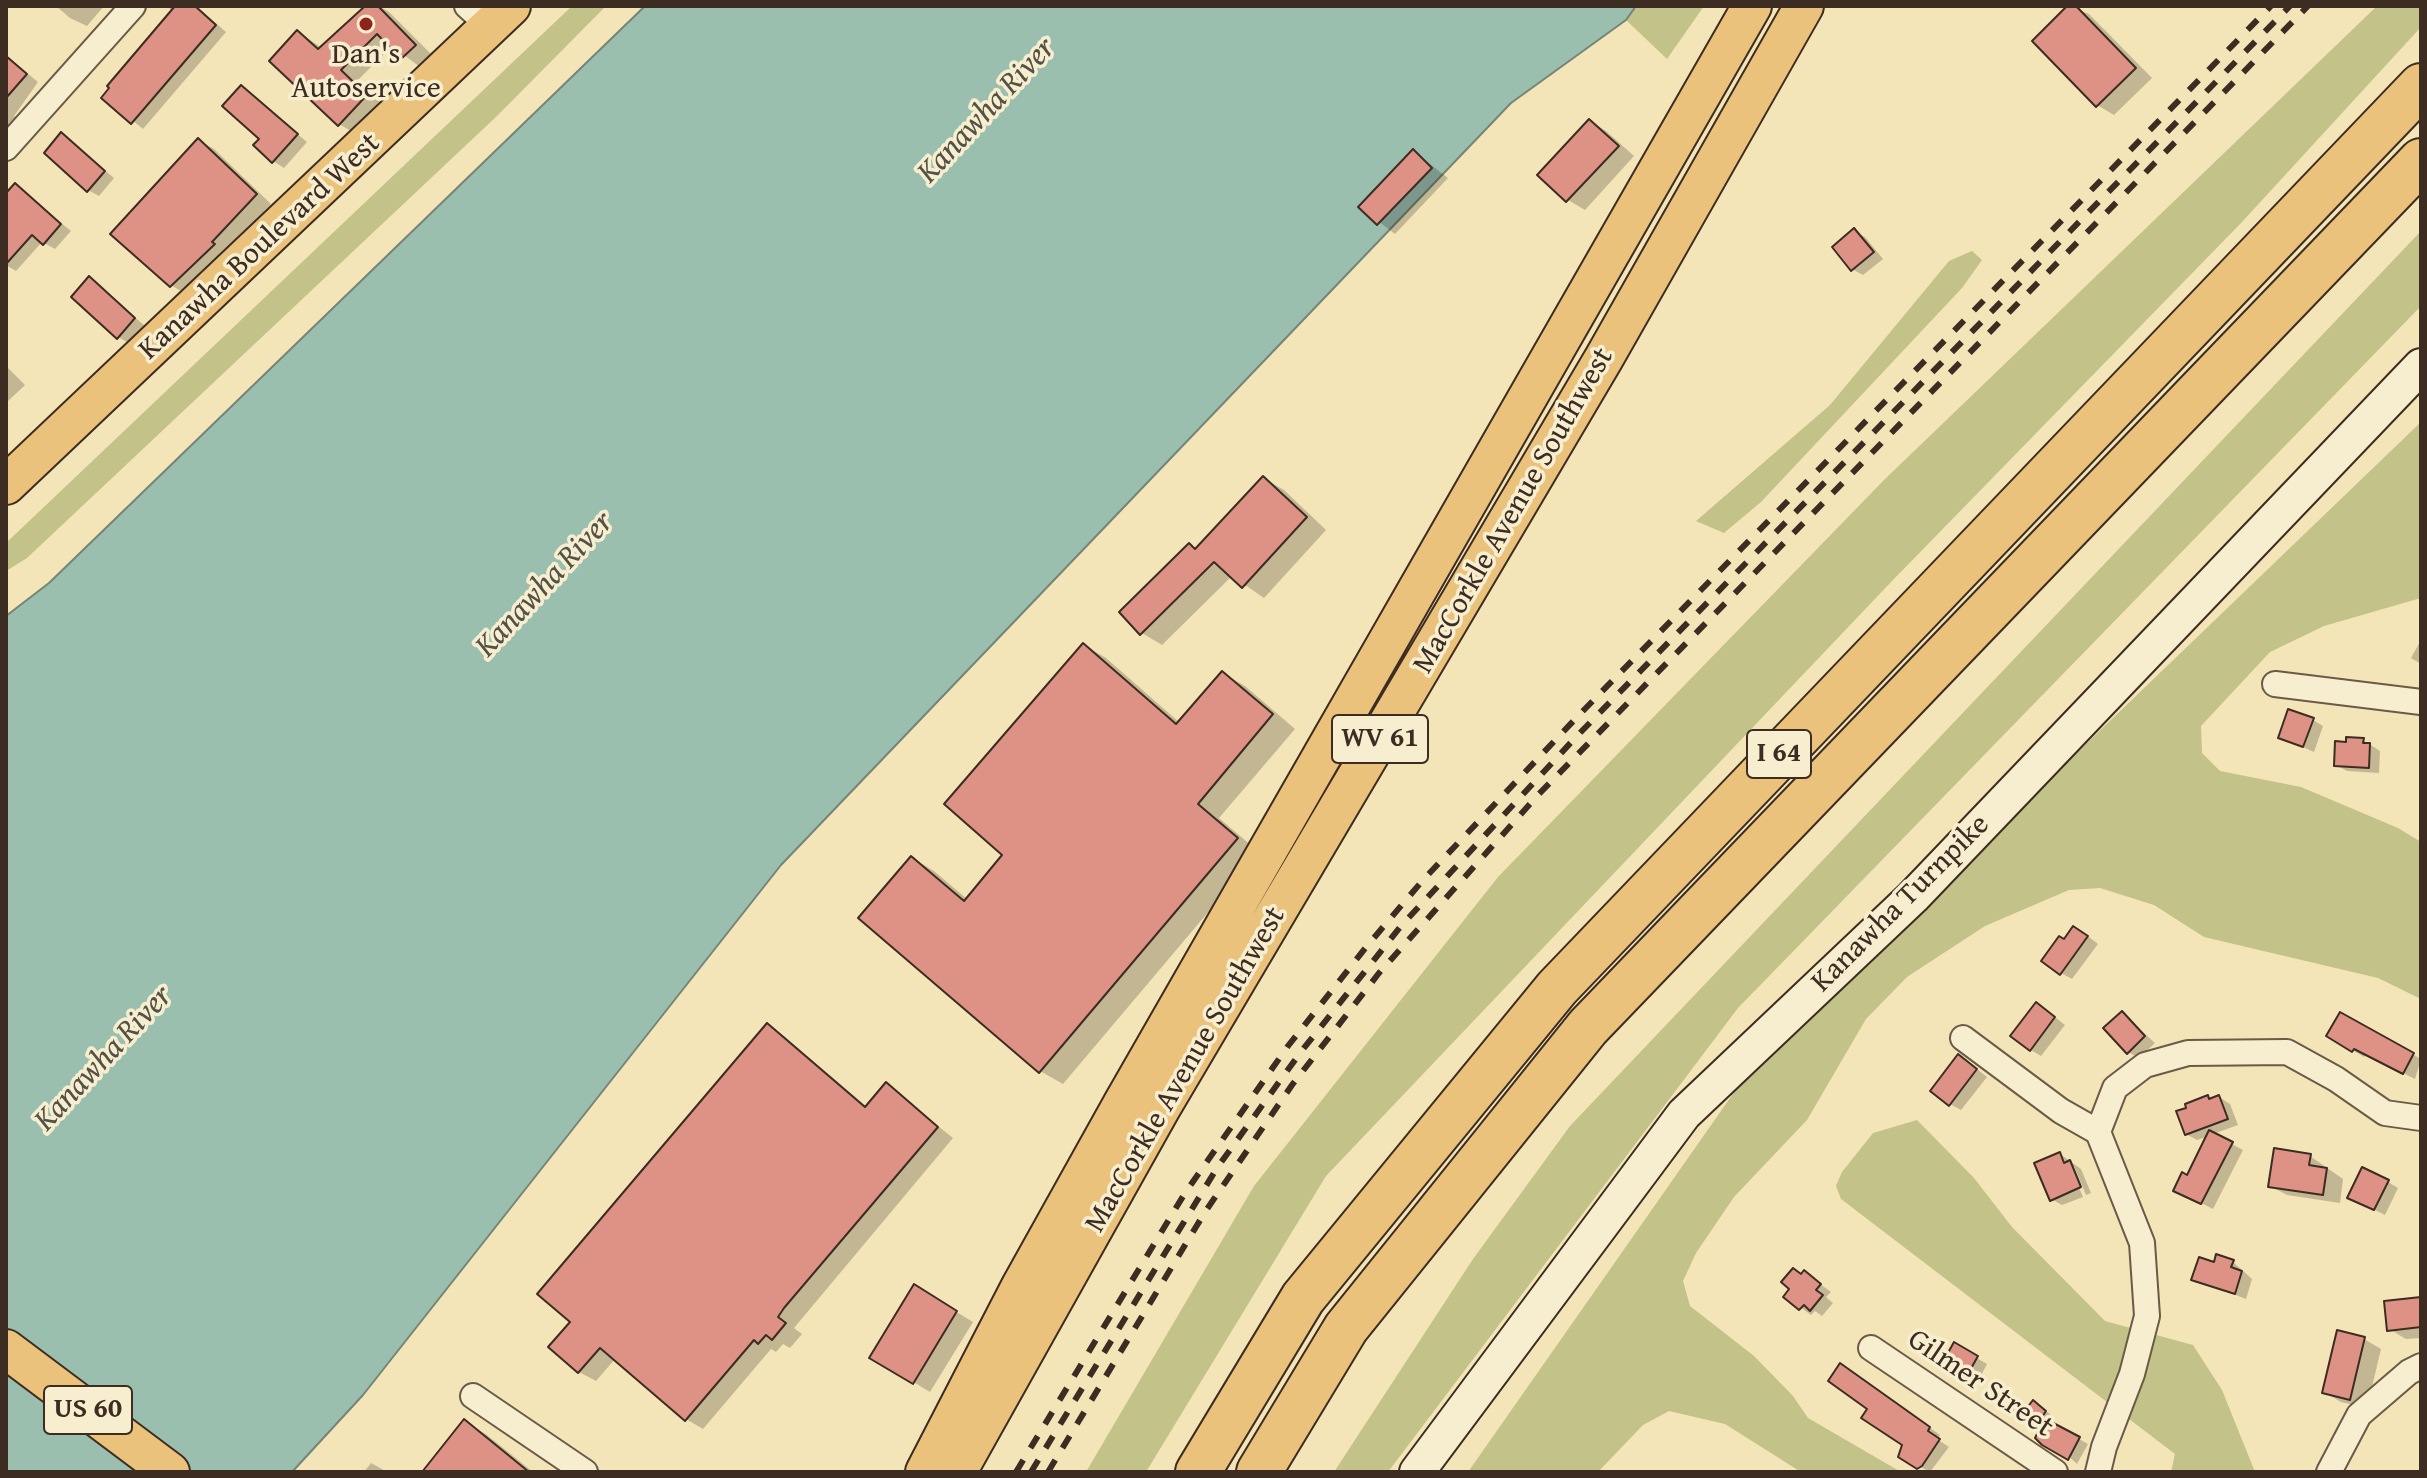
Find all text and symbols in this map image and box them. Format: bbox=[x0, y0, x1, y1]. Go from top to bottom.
marker: Dan's Autoservice bbox=[357, 15, 375, 33]
water label: Kanawha River bbox=[910, 30, 1064, 192]
place label: Dan's Autoservice bbox=[291, 37, 441, 108]
street label: Kanawha Boulevard West bbox=[132, 126, 388, 368]
street label: MacCorkle Avenue Southwest bbox=[1406, 342, 1622, 680]
water label: Kanawha River bbox=[468, 504, 622, 666]
road number: WV 61 bbox=[1332, 715, 1428, 763]
road number: I 64 bbox=[1747, 730, 1811, 778]
street label: Kanawha Turnpike bbox=[1804, 807, 1998, 1001]
street label: MacCorkle Avenue Southwest bbox=[1078, 901, 1294, 1239]
water label: Kanawha River bbox=[27, 978, 181, 1140]
street label: Gilmer Street bbox=[1900, 1322, 2060, 1446]
road number: US 60 bbox=[44, 1386, 132, 1434]

